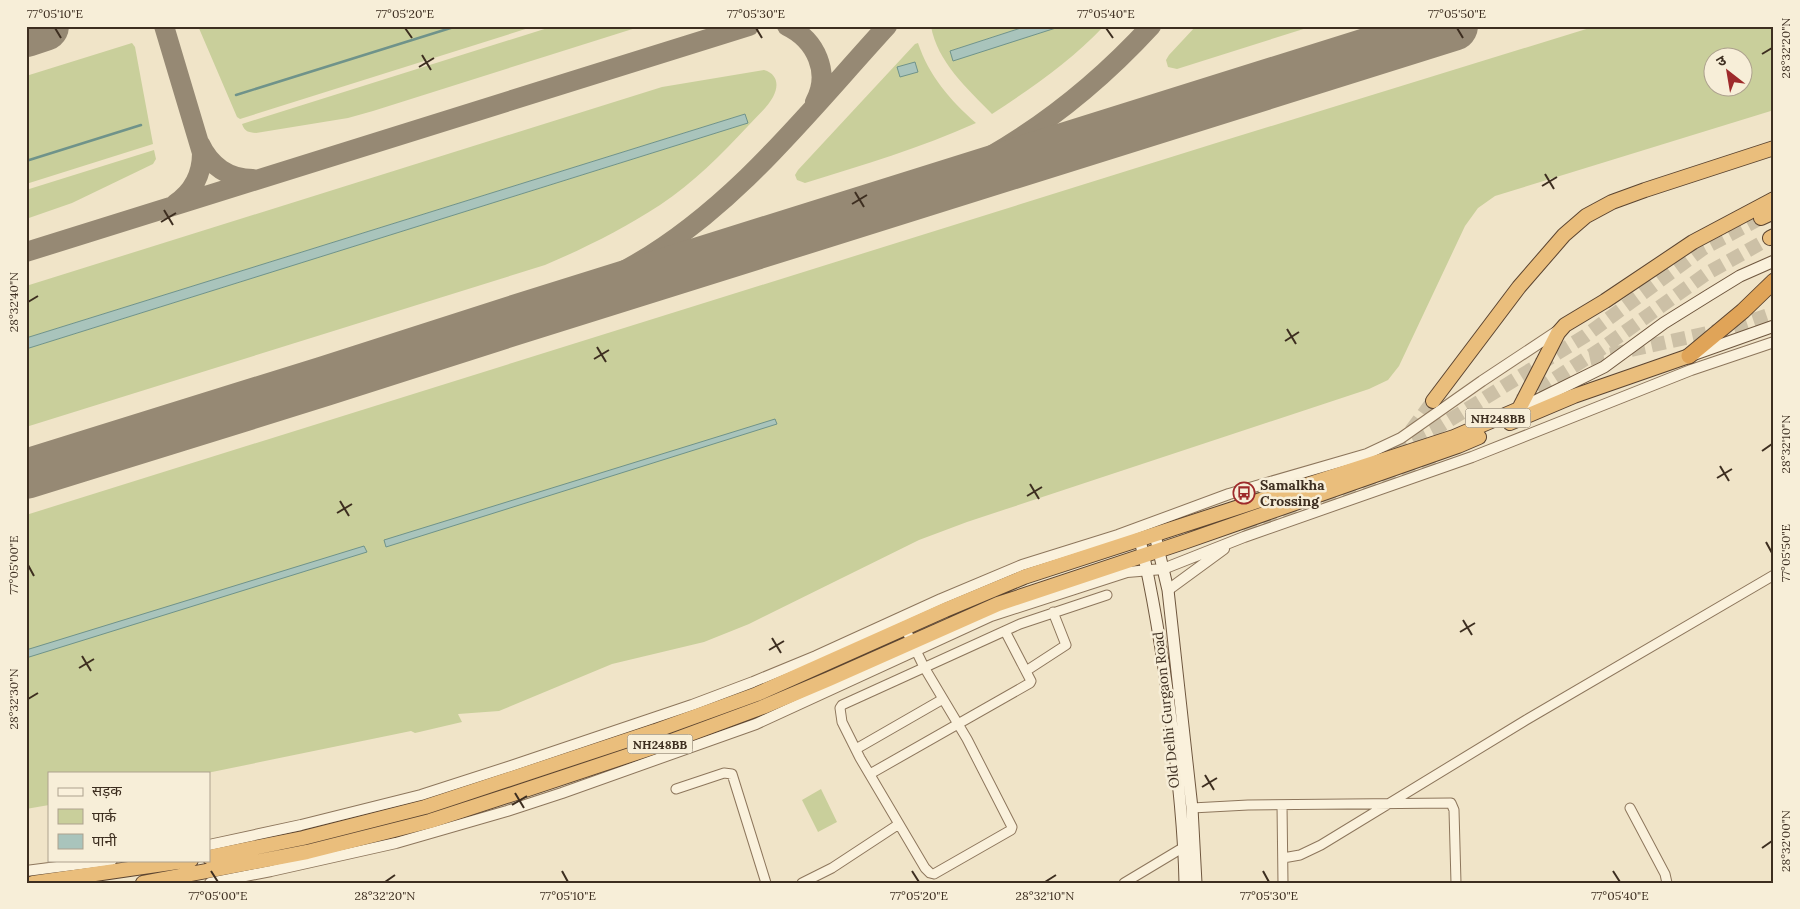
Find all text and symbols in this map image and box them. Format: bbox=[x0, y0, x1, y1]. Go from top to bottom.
text: 77°05'10"E bbox=[27, 6, 83, 21]
text: 77°05'20"E bbox=[376, 6, 434, 21]
text: 77°05'30"E bbox=[727, 6, 785, 21]
text: 77°05'40"E bbox=[1077, 6, 1135, 21]
text: 77°05'50"E bbox=[1428, 6, 1486, 21]
text: 28°32'20"N bbox=[1778, 18, 1793, 78]
north arrow bbox=[1702, 48, 1752, 98]
text: उ bbox=[1713, 51, 1730, 71]
text: 28°32'40"N bbox=[6, 272, 21, 332]
road number: NH248BB bbox=[1466, 408, 1530, 428]
text: 28°32'10"N bbox=[1778, 415, 1793, 473]
place label: Samalkha Crossing bbox=[1260, 476, 1325, 510]
bus stop icon: Samalkha Crossing bbox=[1232, 481, 1256, 505]
text: 77°05'50"E bbox=[1778, 524, 1793, 582]
text: 77°05'00"E bbox=[6, 536, 21, 594]
street label: Old Delhi Gurgaon Road bbox=[1149, 631, 1183, 789]
text: 28°32'30"N bbox=[6, 668, 21, 730]
road number: NH248BB bbox=[628, 734, 692, 754]
legend bbox=[48, 772, 210, 862]
text: सड़क bbox=[92, 781, 122, 800]
text: पार्क bbox=[92, 807, 116, 826]
text: 28°32'00"N bbox=[1778, 810, 1793, 872]
text: पानी bbox=[92, 831, 118, 850]
text: 77°05'00"E bbox=[189, 888, 247, 903]
text: 28°32'20"N bbox=[355, 888, 415, 903]
text: 77°05'10"E bbox=[540, 888, 596, 903]
text: 77°05'20"E bbox=[890, 888, 948, 903]
text: 28°32'10"N bbox=[1016, 888, 1074, 903]
text: 77°05'30"E bbox=[1240, 888, 1298, 903]
text: 77°05'40"E bbox=[1591, 888, 1649, 903]

